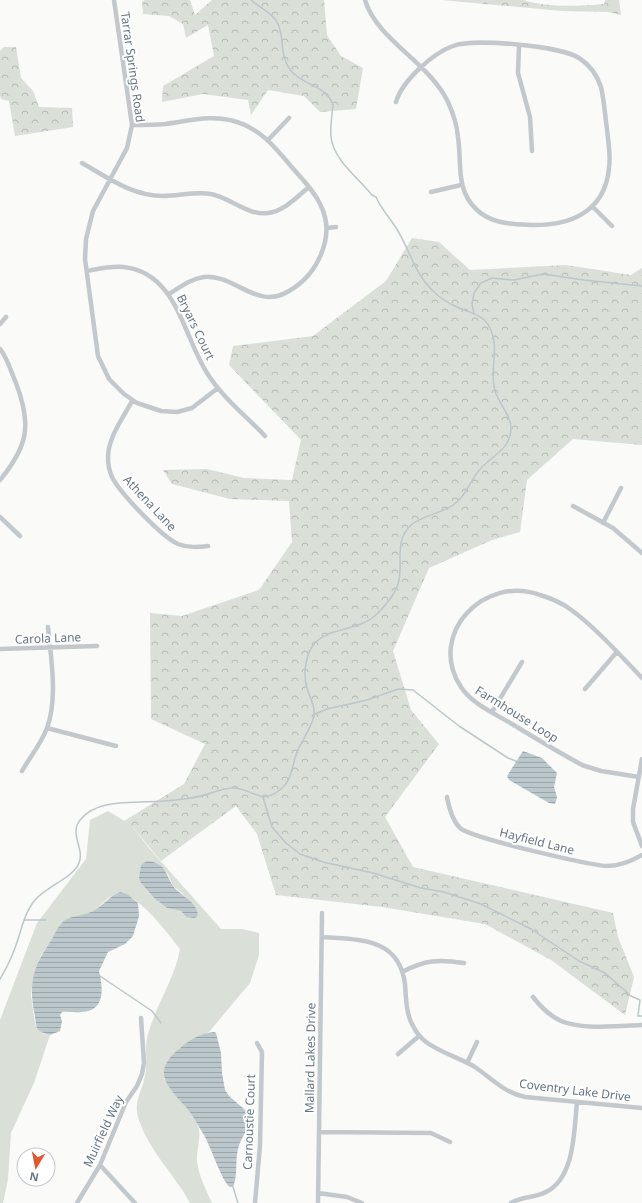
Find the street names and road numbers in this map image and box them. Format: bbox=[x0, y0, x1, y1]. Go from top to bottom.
street label: Tarrar Springs Road bbox=[117, 11, 149, 123]
street label: Bryars Court bbox=[173, 291, 219, 363]
street label: Athena Lane bbox=[120, 471, 180, 535]
street label: Carola Lane bbox=[14, 628, 82, 648]
street label: Farmhouse Loop bbox=[472, 682, 562, 746]
street label: Hayfield Lane bbox=[498, 823, 576, 859]
street label: Mallard Lakes Drive bbox=[301, 1002, 319, 1113]
street label: Carnoustie Court bbox=[239, 1073, 259, 1170]
street label: Coventry Lake Drive bbox=[518, 1075, 632, 1105]
street label: Muirfield Way bbox=[79, 1091, 127, 1170]

